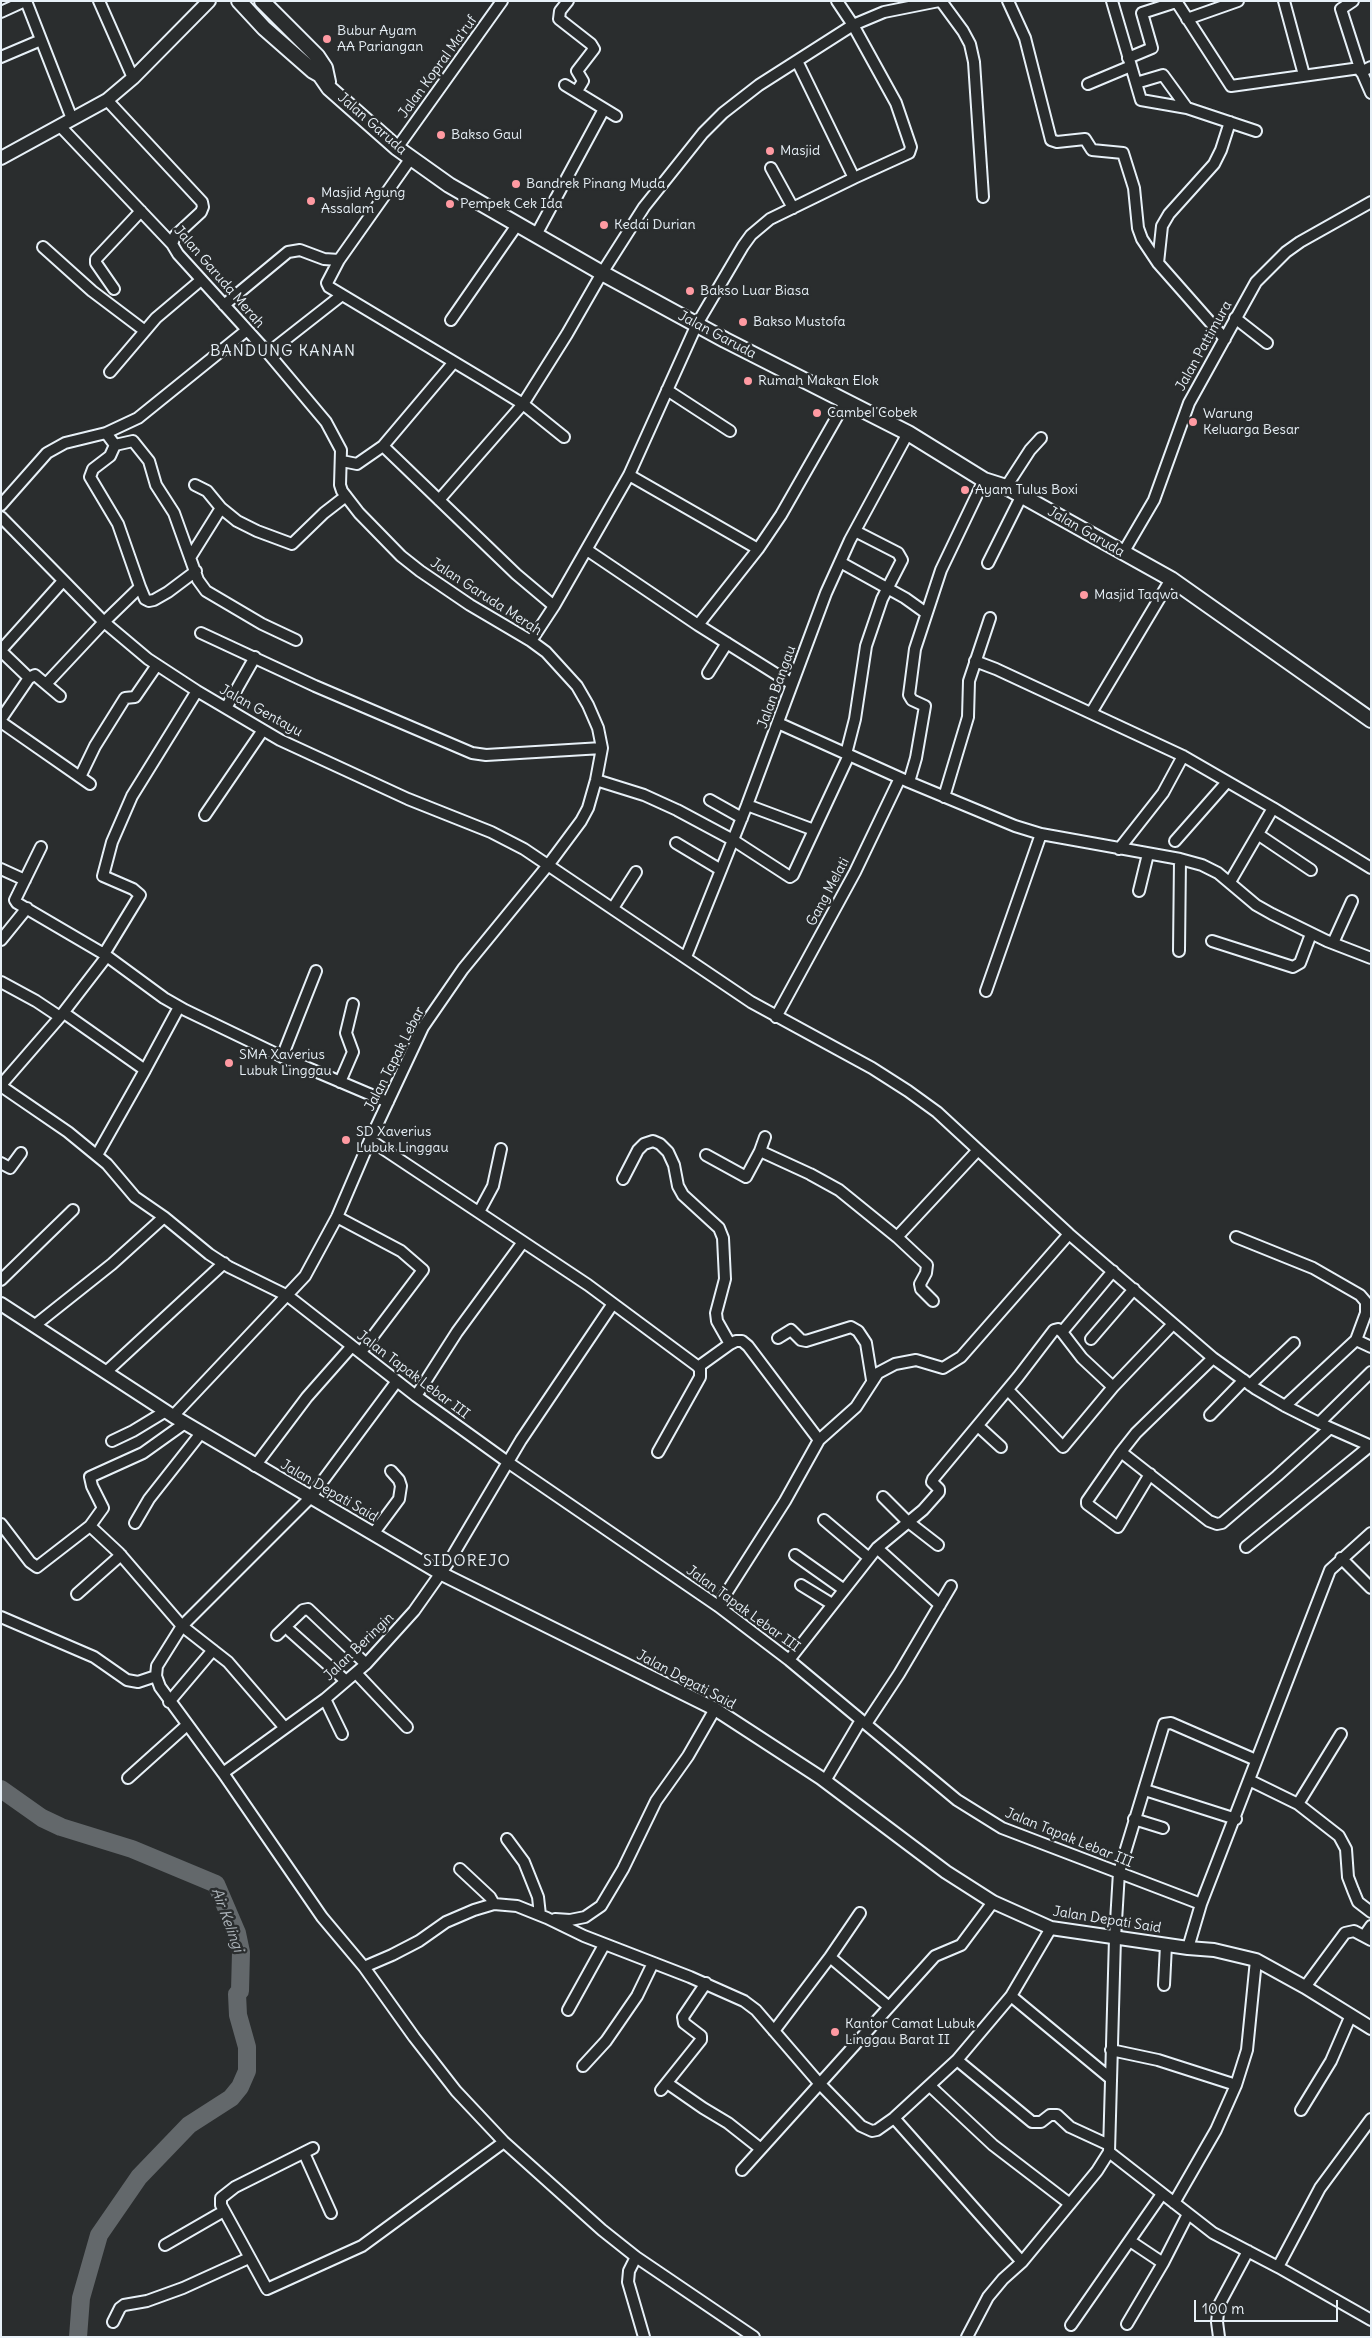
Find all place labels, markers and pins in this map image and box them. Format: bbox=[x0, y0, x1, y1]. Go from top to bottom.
place label: Bubur Ayam AA Pariangan bbox=[337, 23, 423, 56]
marker: Bubur Ayam AA Pariangan bbox=[321, 33, 333, 45]
place label: Bakso Gaul bbox=[451, 127, 522, 143]
marker: Bakso Gaul bbox=[435, 129, 447, 141]
place label: Masjid bbox=[780, 143, 820, 159]
marker: Masjid bbox=[764, 145, 776, 157]
place label: Bandrek Pinang Muda bbox=[526, 176, 665, 192]
marker: Bandrek Pinang Muda bbox=[510, 178, 522, 190]
place label: Masjid Agung Assalam bbox=[321, 185, 405, 218]
marker: Masjid Agung Assalam bbox=[305, 195, 317, 207]
place label: Pempek Cek Ida bbox=[460, 196, 563, 212]
marker: Pempek Cek Ida bbox=[444, 198, 456, 210]
place label: Kedai Durian bbox=[614, 217, 696, 233]
marker: Kedai Durian bbox=[598, 219, 610, 231]
place label: Bakso Luar Biasa bbox=[700, 283, 809, 299]
marker: Bakso Luar Biasa bbox=[684, 285, 696, 297]
place label: Bakso Mustofa bbox=[753, 314, 846, 330]
marker: Bakso Mustofa bbox=[737, 316, 749, 328]
place label: Rumah Makan Elok bbox=[758, 373, 879, 389]
marker: Rumah Makan Elok bbox=[742, 375, 754, 387]
place label: Cambel Cobek bbox=[827, 405, 917, 421]
place label: Warung Keluarga Besar bbox=[1203, 406, 1300, 438]
marker: Cambel Cobek bbox=[811, 407, 823, 419]
marker: Warung Keluarga Besar bbox=[1187, 416, 1199, 428]
place label: Ayam Tulus Boxi bbox=[975, 482, 1078, 498]
marker: Ayam Tulus Boxi bbox=[959, 484, 971, 496]
place label: Masjid Taqwa bbox=[1094, 587, 1179, 603]
marker: Masjid Taqwa bbox=[1078, 589, 1090, 601]
place label: SMA Xaverius Lubuk Linggau bbox=[239, 1047, 332, 1080]
marker: SMA Xaverius Lubuk Linggau bbox=[223, 1057, 235, 1069]
place label: SD Xaverius Lubuk Linggau bbox=[356, 1124, 449, 1156]
marker: SD Xaverius Lubuk Linggau bbox=[340, 1134, 352, 1146]
place label: Kantor Camat Lubuk Linggau Barat II bbox=[845, 2016, 975, 2048]
marker: Kantor Camat Lubuk Linggau Barat II bbox=[829, 2026, 841, 2038]

